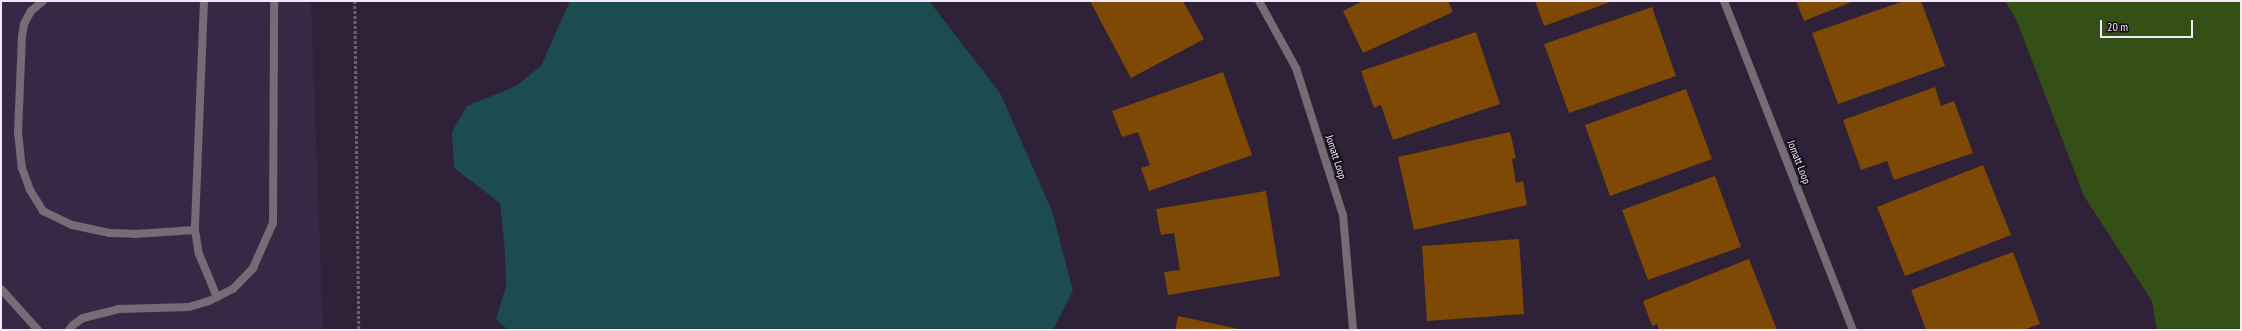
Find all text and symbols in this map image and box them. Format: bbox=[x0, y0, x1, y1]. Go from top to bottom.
scale bar bbox=[2102, 12, 2195, 38]
text: 20 m bbox=[2107, 19, 2128, 34]
street label: Jomatt Loop bbox=[1323, 133, 1349, 181]
street label: Jomatt Loop bbox=[1785, 138, 1813, 186]

